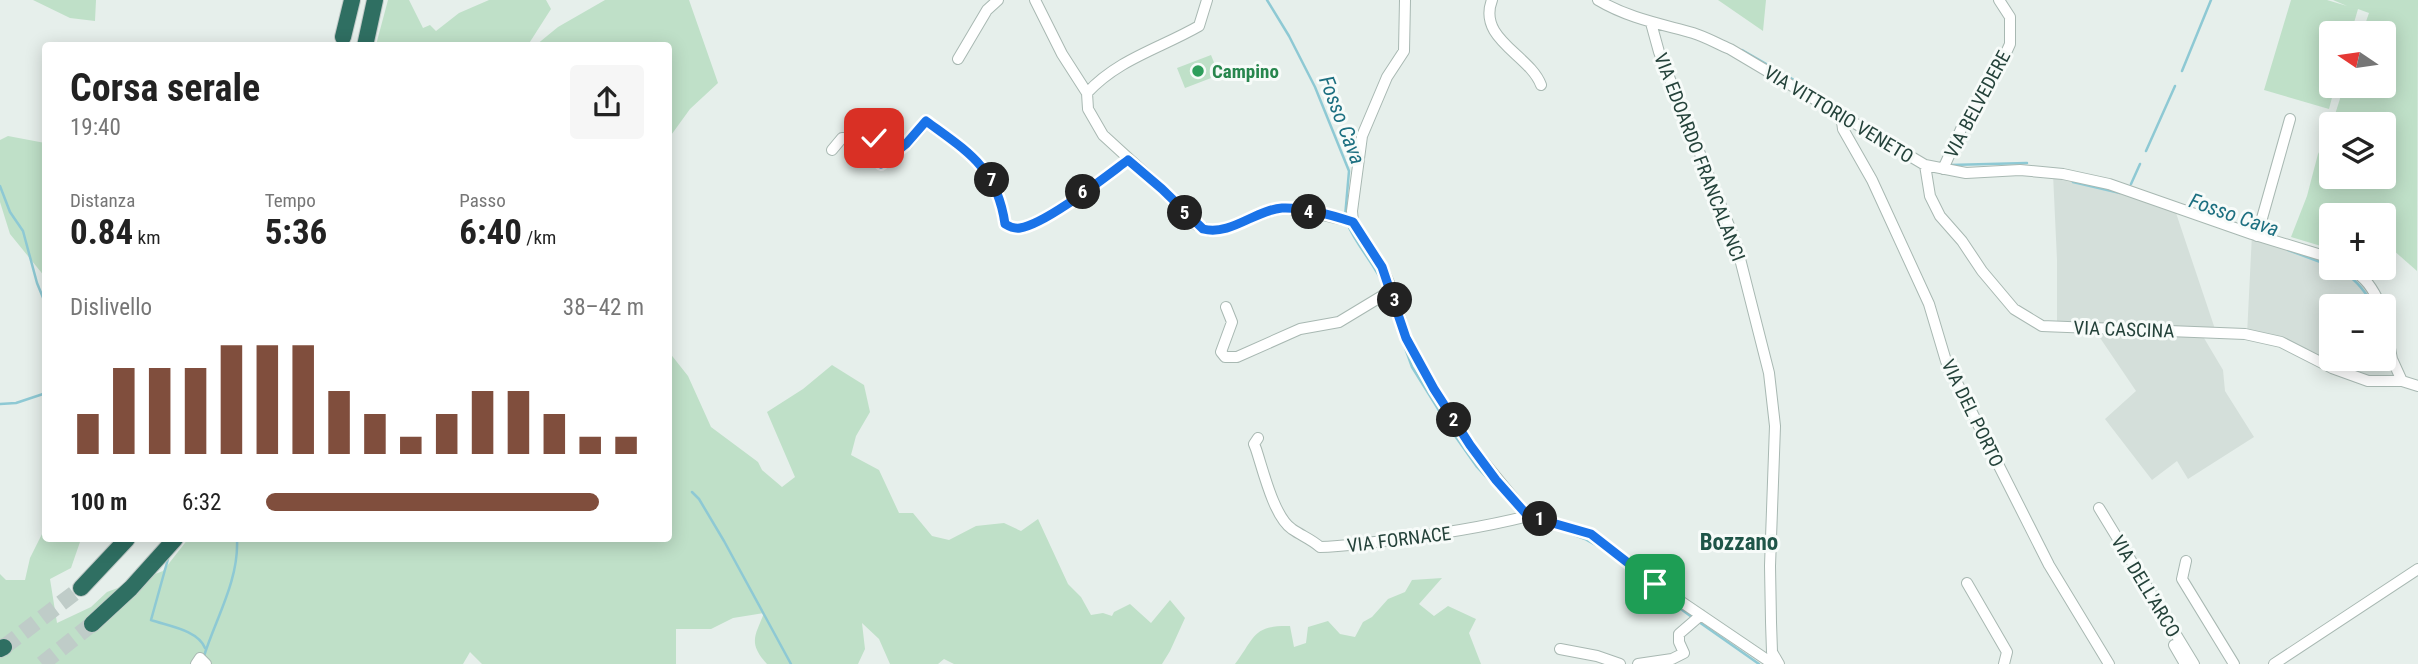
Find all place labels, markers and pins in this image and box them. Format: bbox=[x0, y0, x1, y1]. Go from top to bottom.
place label: Campino bbox=[1212, 60, 1279, 83]
marker: Campino bbox=[1190, 63, 1206, 79]
pin bbox=[844, 108, 904, 168]
pin: 7 bbox=[974, 162, 1010, 198]
pin: 6 bbox=[1066, 174, 1100, 210]
pin: 4 bbox=[1292, 194, 1326, 230]
pin: 5 bbox=[1168, 196, 1202, 230]
pin: 3 bbox=[1378, 282, 1412, 318]
pin: 2 bbox=[1436, 402, 1472, 438]
pin: 1 bbox=[1522, 502, 1558, 536]
pin bbox=[1625, 554, 1685, 614]

